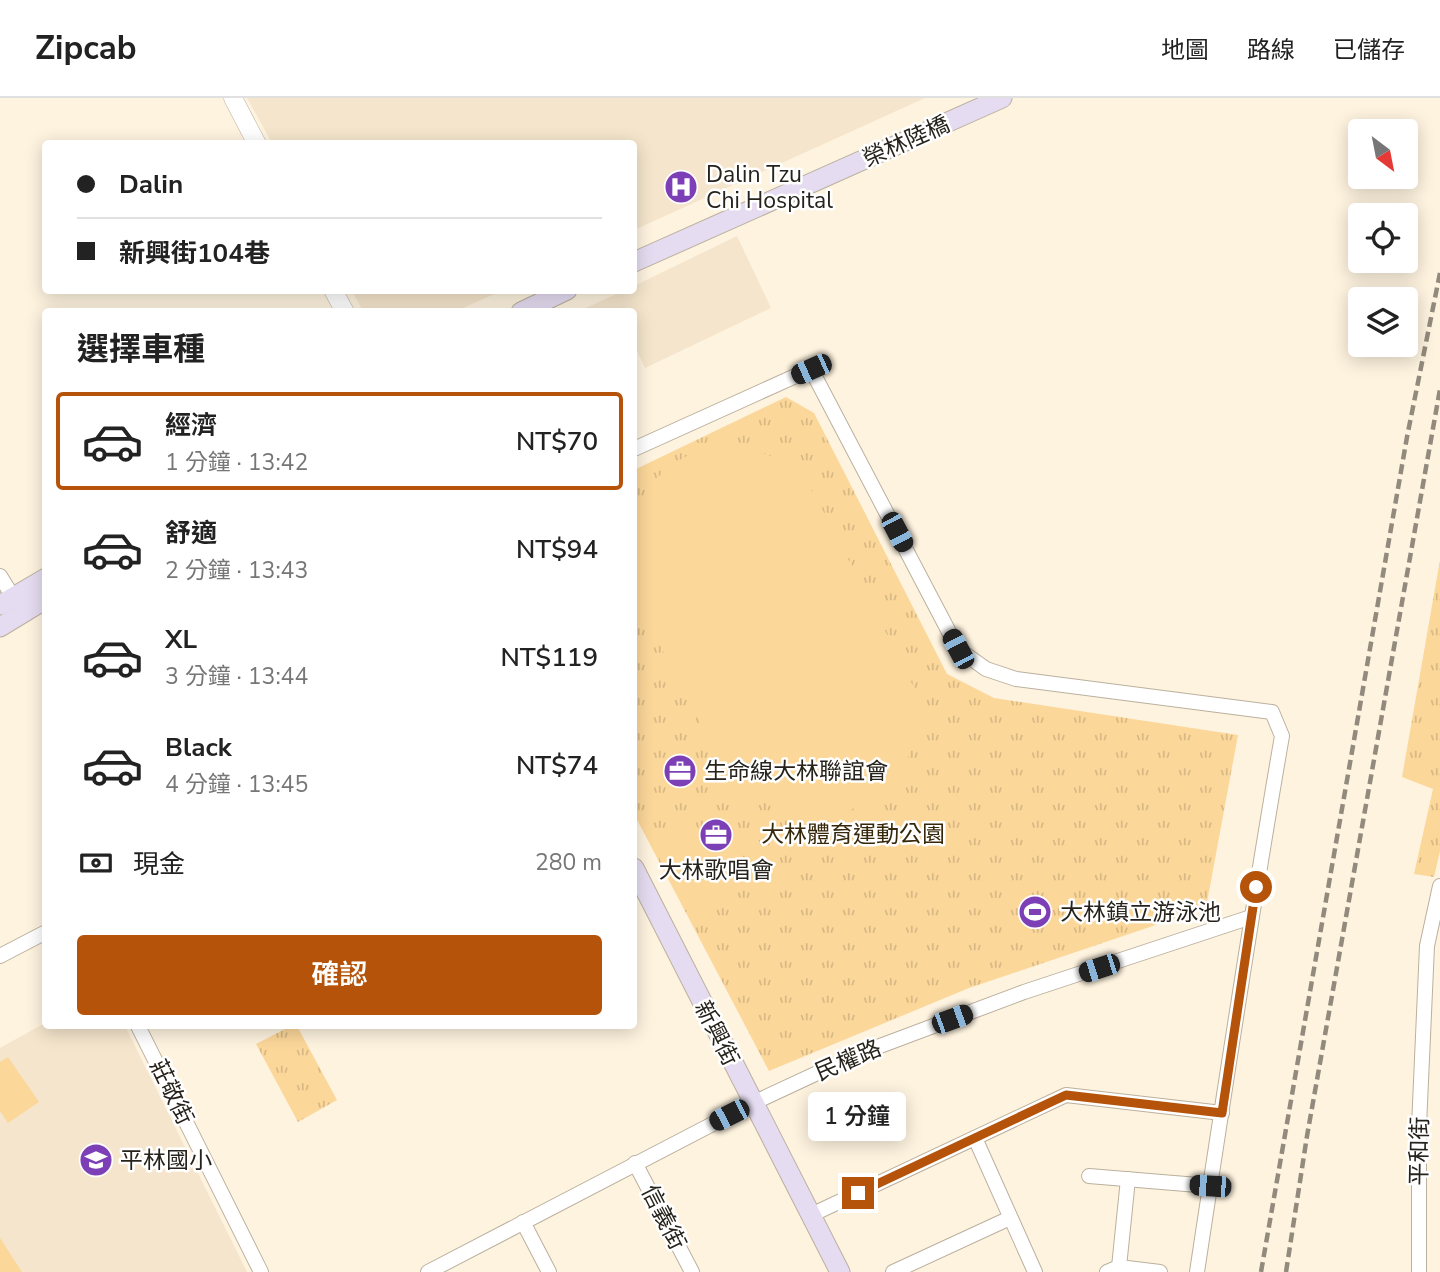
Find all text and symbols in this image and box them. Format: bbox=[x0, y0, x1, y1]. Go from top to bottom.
text: Zipcab bbox=[35, 26, 137, 71]
text: 地圖 bbox=[1161, 34, 1209, 66]
text: 路線 bbox=[1247, 34, 1295, 66]
text: 已儲存 bbox=[1333, 34, 1405, 66]
street label: 榮林陸橋 bbox=[858, 109, 955, 174]
north arrow bbox=[1348, 119, 1418, 189]
map controls bbox=[1348, 119, 1418, 357]
place label: Dalin Tzu Chi Hospital bbox=[706, 159, 833, 216]
text: Dalin bbox=[119, 167, 183, 202]
hospital icon: Dalin Tzu Chi Hospital bbox=[662, 168, 700, 206]
button: locate bbox=[1348, 203, 1418, 273]
text: 新興街104巷 bbox=[119, 236, 270, 271]
button: layers bbox=[1348, 287, 1418, 357]
text: 選擇車種 bbox=[77, 328, 205, 371]
car bbox=[788, 351, 835, 387]
text: 經濟 bbox=[165, 408, 217, 443]
icon: car bbox=[81, 410, 144, 473]
text: NT$70 bbox=[516, 424, 598, 459]
text: 1 分鐘 · 13:42 bbox=[165, 447, 308, 478]
car bbox=[878, 509, 917, 555]
text: 舒適 bbox=[165, 516, 217, 551]
icon: car bbox=[81, 518, 144, 581]
text: NT$94 bbox=[516, 532, 598, 567]
text: 2 分鐘 · 13:43 bbox=[165, 555, 308, 586]
text: XL bbox=[165, 622, 197, 657]
icon: car bbox=[81, 626, 144, 689]
car bbox=[939, 626, 978, 672]
text: NT$119 bbox=[500, 640, 598, 675]
text: 3 分鐘 · 13:44 bbox=[165, 661, 308, 692]
text: Black bbox=[165, 730, 232, 765]
icon: car bbox=[81, 734, 144, 797]
text: NT$74 bbox=[516, 748, 598, 783]
office icon: 生命線大林聯誼會 bbox=[661, 752, 699, 790]
place label: 生命線大林聯誼會 bbox=[704, 756, 888, 787]
text: 4 分鐘 · 13:45 bbox=[165, 769, 308, 800]
office icon: 大林歌唱會 bbox=[697, 816, 735, 854]
park label: 大林體育運動公園 bbox=[761, 819, 945, 850]
icon: cash bbox=[77, 844, 115, 882]
text: 現金 bbox=[133, 847, 185, 882]
text: 280 m bbox=[535, 847, 602, 878]
place label: 大林歌唱會 bbox=[659, 855, 774, 886]
route start bbox=[1240, 871, 1272, 903]
sports icon: 大林鎮立游泳池 bbox=[1016, 893, 1054, 931]
place label: 大林鎮立游泳池 bbox=[1060, 897, 1221, 928]
button: 確認 bbox=[77, 935, 602, 1015]
car bbox=[1076, 952, 1123, 984]
street label: 新興街 bbox=[687, 995, 746, 1071]
car bbox=[929, 1002, 976, 1036]
street label: 民權路 bbox=[810, 1033, 886, 1088]
street label: 莊敬街 bbox=[142, 1054, 201, 1130]
callout: 1 分鐘 bbox=[809, 1091, 907, 1140]
car bbox=[706, 1096, 753, 1134]
text: 1 分鐘 bbox=[824, 1101, 890, 1132]
street label: 平和街 bbox=[1403, 1116, 1436, 1186]
school or university icon: 平林國小 bbox=[77, 1141, 115, 1179]
place label: 平林國小 bbox=[120, 1145, 212, 1176]
car bbox=[1189, 1174, 1232, 1198]
route end bbox=[842, 1177, 874, 1209]
street label: 信義街 bbox=[634, 1179, 693, 1255]

